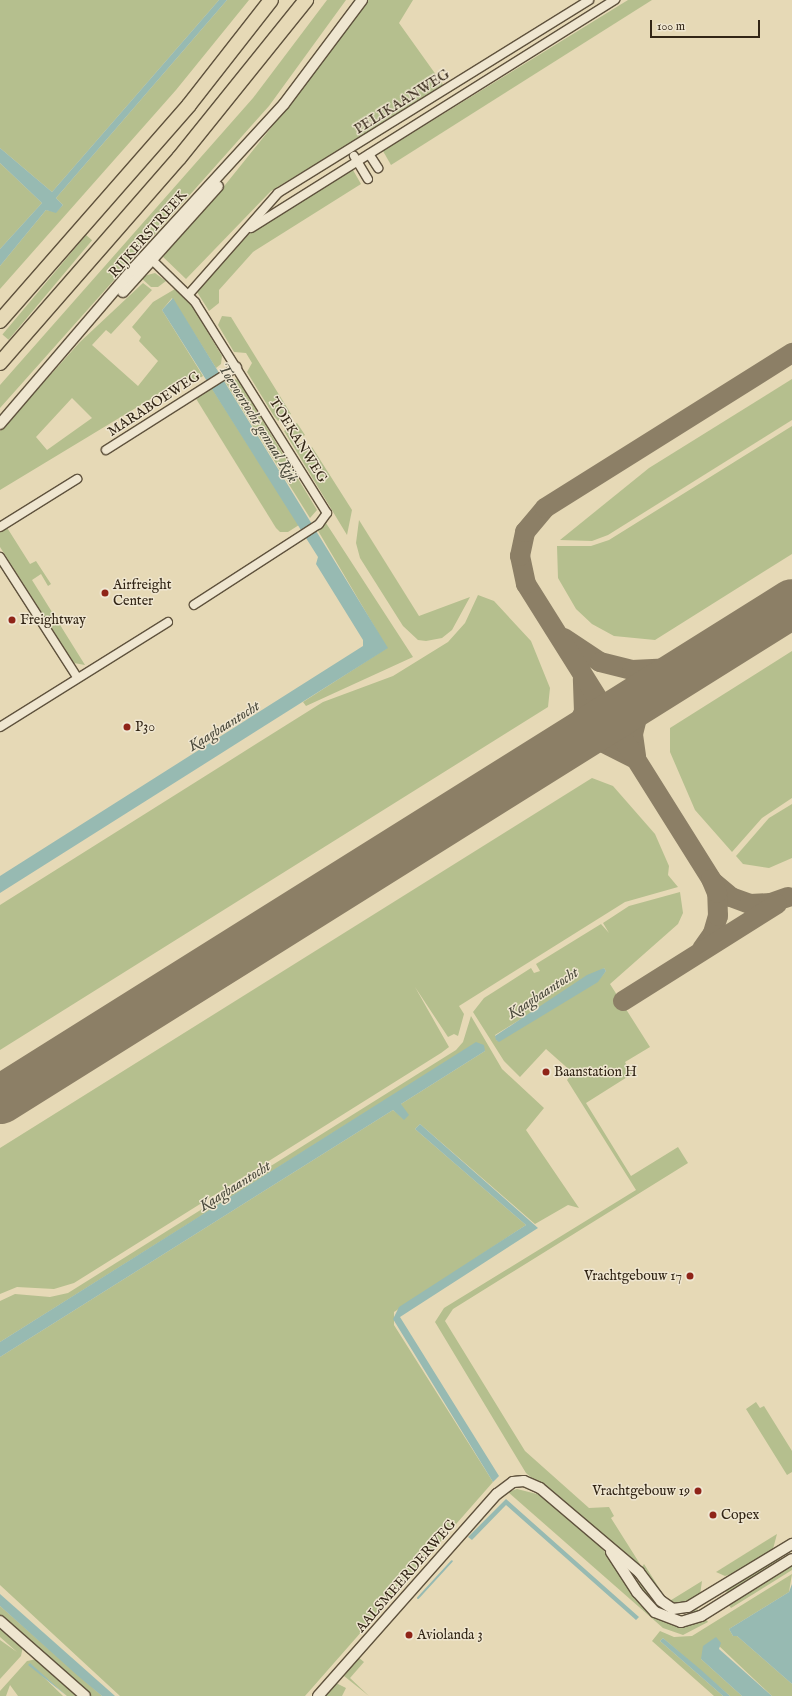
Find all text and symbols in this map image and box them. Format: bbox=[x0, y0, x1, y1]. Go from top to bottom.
scale bar bbox=[652, 12, 762, 38]
text: 100 m bbox=[657, 19, 685, 34]
street label: PELIKAANWEG bbox=[351, 66, 453, 138]
street label: RIJKERSTREEK bbox=[106, 187, 190, 281]
water label: Toevoertocht gemaal Rijk bbox=[214, 360, 302, 486]
street label: MARABOEWEG bbox=[104, 368, 204, 440]
street label: TOEKANWEG bbox=[265, 394, 331, 486]
place label: Airfreight Center bbox=[113, 577, 172, 610]
marker: Airfreight Center bbox=[100, 588, 110, 598]
place label: Freightway bbox=[20, 612, 86, 628]
marker: Freightway bbox=[7, 615, 17, 625]
water label: Kaagbaantocht bbox=[185, 697, 263, 755]
place label: P30 bbox=[135, 719, 155, 735]
marker: P30 bbox=[122, 722, 132, 732]
water label: Kaagbaantocht bbox=[504, 963, 582, 1023]
place label: Baanstation H bbox=[554, 1064, 637, 1080]
marker: Baanstation H bbox=[541, 1067, 551, 1077]
water label: Kaagbaantocht bbox=[196, 1157, 274, 1215]
place label: Vrachtgebouw 17 bbox=[584, 1268, 682, 1284]
marker: Vrachtgebouw 17 bbox=[685, 1271, 695, 1281]
place label: Vrachtgebouw 19 bbox=[592, 1483, 690, 1499]
marker: Vrachtgebouw 19 bbox=[693, 1486, 703, 1496]
place label: Copex bbox=[721, 1507, 759, 1523]
marker: Copex bbox=[708, 1510, 718, 1520]
street label: AALSMEERDERWEG bbox=[352, 1516, 460, 1636]
place label: Aviolanda 3 bbox=[417, 1627, 483, 1643]
marker: Aviolanda 3 bbox=[404, 1630, 414, 1640]

